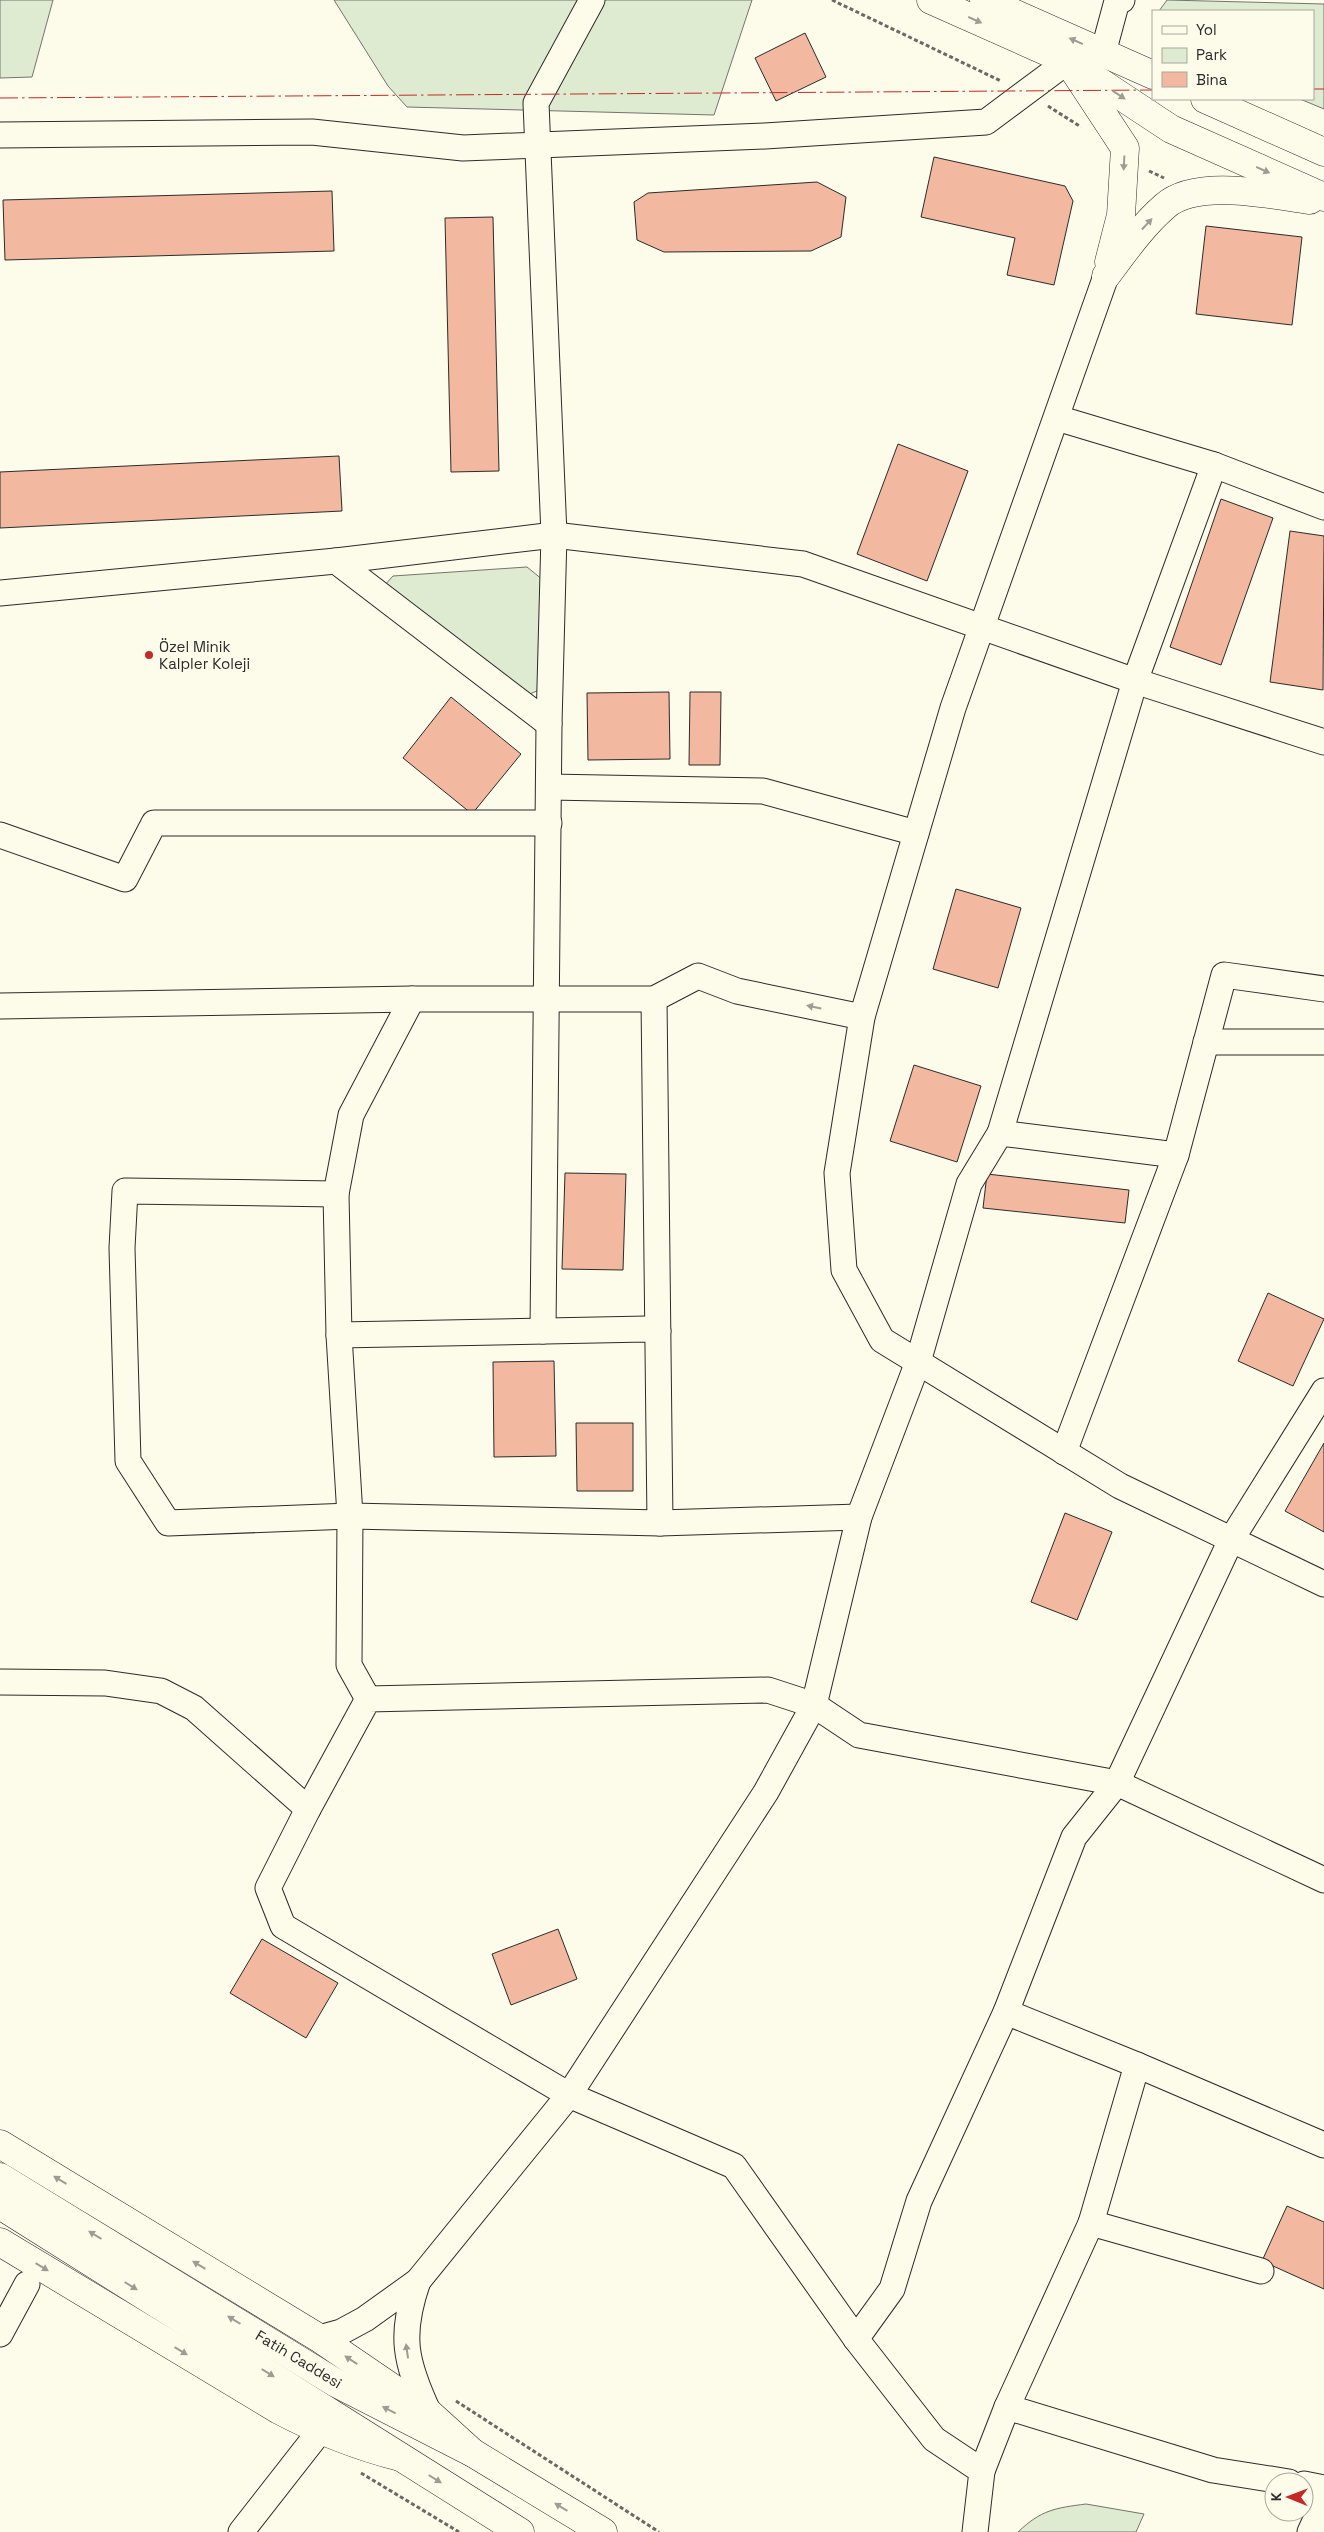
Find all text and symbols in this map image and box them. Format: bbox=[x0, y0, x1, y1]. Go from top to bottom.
legend bbox=[1152, 10, 1314, 100]
one-way arrow bbox=[968, 16, 982, 24]
text: Yol bbox=[1196, 20, 1217, 39]
one-way arrow bbox=[1069, 37, 1083, 45]
text: Park bbox=[1196, 45, 1227, 64]
text: Bina bbox=[1196, 70, 1228, 89]
one-way arrow bbox=[1112, 90, 1126, 100]
one-way arrow bbox=[1119, 155, 1127, 171]
one-way arrow bbox=[1255, 165, 1270, 174]
one-way arrow bbox=[1141, 219, 1153, 231]
place label: Özel Minik Kalpler Koleji bbox=[159, 637, 250, 673]
marker: Özel Minik Kalpler Koleji bbox=[143, 649, 155, 661]
one-way arrow bbox=[807, 1003, 822, 1011]
one-way arrow bbox=[53, 2176, 66, 2185]
one-way arrow bbox=[88, 2230, 102, 2240]
one-way arrow bbox=[192, 2260, 205, 2269]
one-way arrow bbox=[35, 2263, 48, 2272]
one-way arrow bbox=[124, 2281, 138, 2291]
one-way arrow bbox=[227, 2315, 240, 2324]
street label: Fatih Caddesi bbox=[252, 2326, 346, 2392]
one-way arrow bbox=[403, 2343, 411, 2359]
one-way arrow bbox=[174, 2347, 187, 2356]
one-way arrow bbox=[345, 2355, 358, 2365]
one-way arrow bbox=[262, 2368, 275, 2378]
one-way arrow bbox=[382, 2406, 397, 2414]
north arrow bbox=[1264, 2472, 1314, 2522]
one-way arrow bbox=[428, 2475, 441, 2484]
text: K bbox=[1267, 2492, 1285, 2501]
one-way arrow bbox=[555, 2502, 568, 2511]

